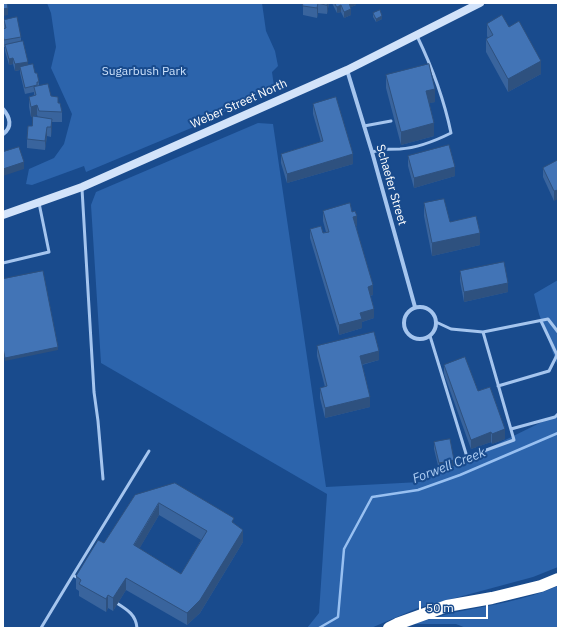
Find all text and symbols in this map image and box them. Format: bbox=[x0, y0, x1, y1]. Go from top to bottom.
park label: Sugarbush Park bbox=[102, 65, 186, 79]
street label: Weber Street North bbox=[188, 76, 290, 132]
street label: Schaefer Street bbox=[373, 143, 409, 227]
water label: Forwell Creek bbox=[410, 445, 488, 487]
scale bar bbox=[421, 593, 490, 619]
text: 50 m bbox=[426, 600, 454, 615]

